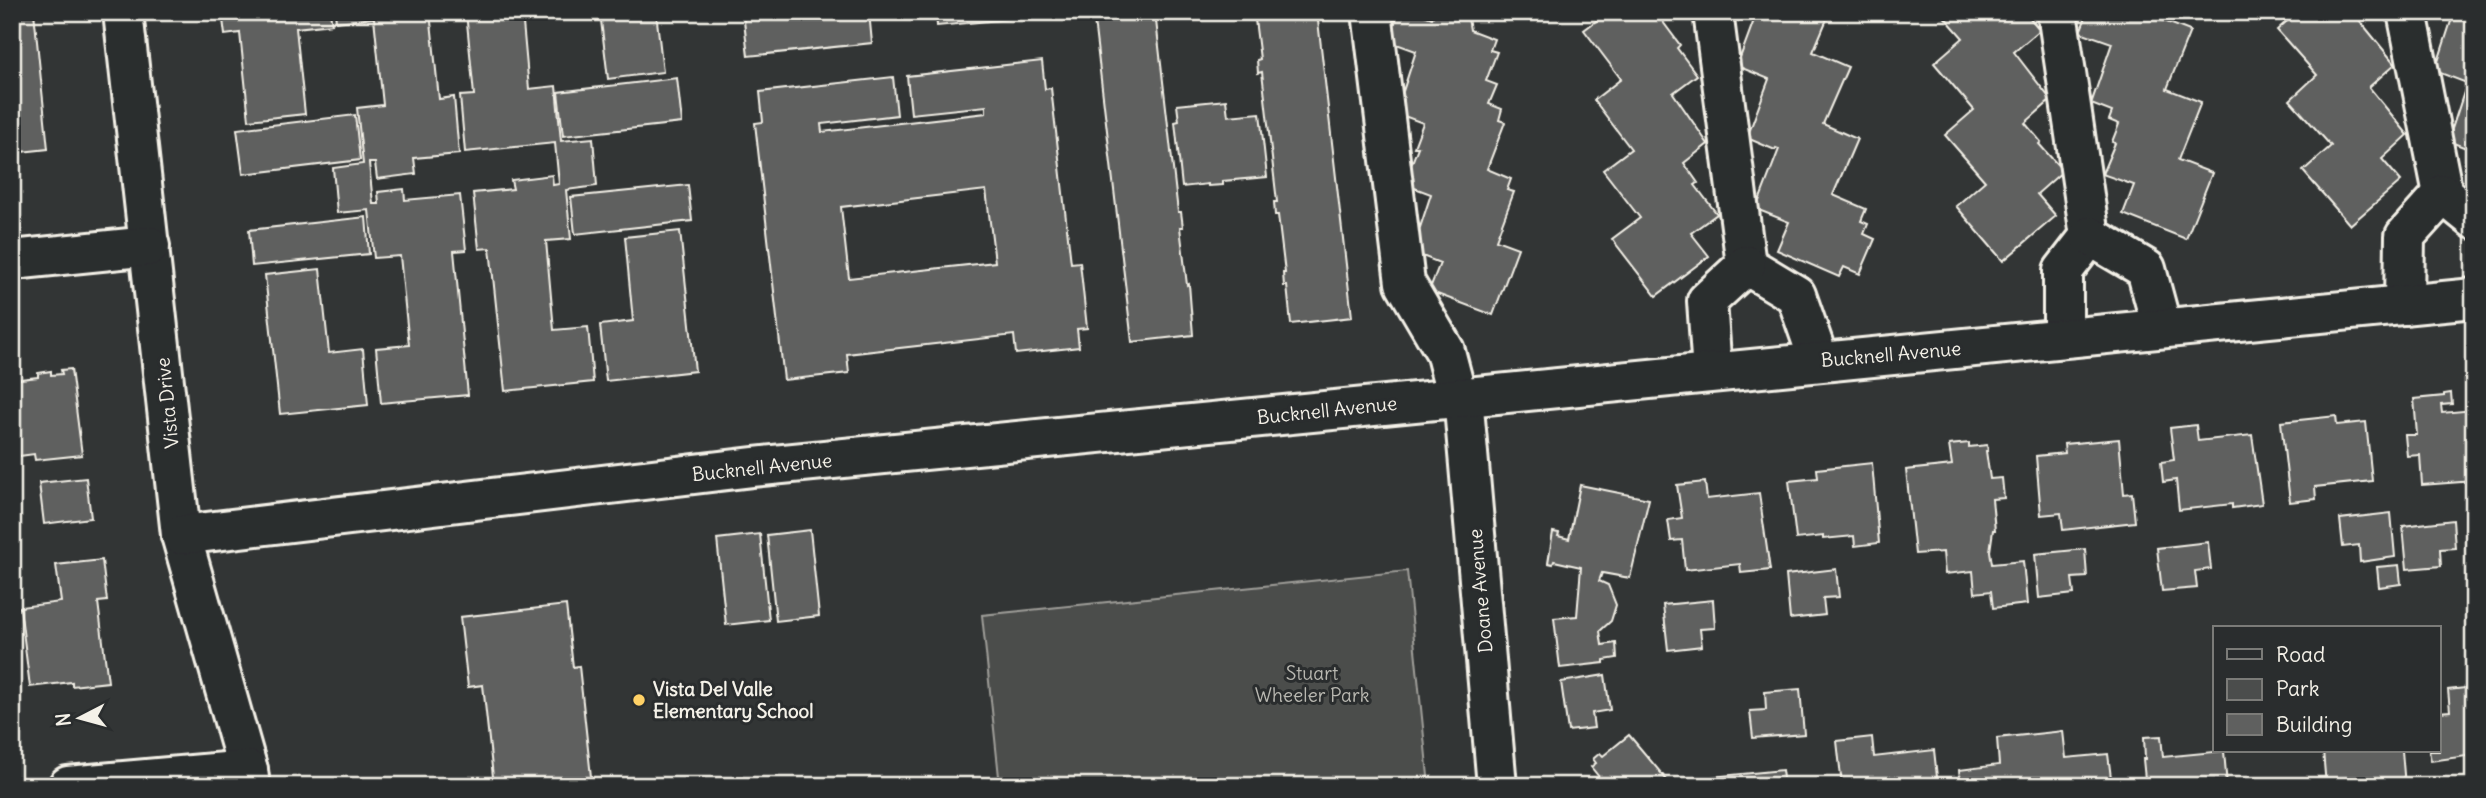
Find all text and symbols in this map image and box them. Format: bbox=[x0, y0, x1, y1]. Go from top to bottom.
street label: Bucknell Avenue bbox=[1820, 336, 1962, 372]
street label: Vista Drive bbox=[150, 356, 184, 450]
street label: Bucknell Avenue bbox=[1256, 391, 1398, 429]
street label: Bucknell Avenue bbox=[691, 448, 833, 486]
street label: Doane Avenue bbox=[1463, 528, 1497, 654]
legend bbox=[2213, 626, 2440, 752]
text: Road bbox=[2276, 641, 2325, 668]
park label: Stuart Wheeler Park bbox=[1255, 661, 1370, 707]
text: Park bbox=[2276, 675, 2319, 702]
place label: Vista Del Valle Elementary School bbox=[653, 677, 814, 723]
north arrow bbox=[46, 682, 116, 752]
marker: Vista Del Valle Elementary School bbox=[631, 692, 647, 708]
text: Building bbox=[2276, 711, 2352, 738]
text: N bbox=[50, 712, 76, 728]

